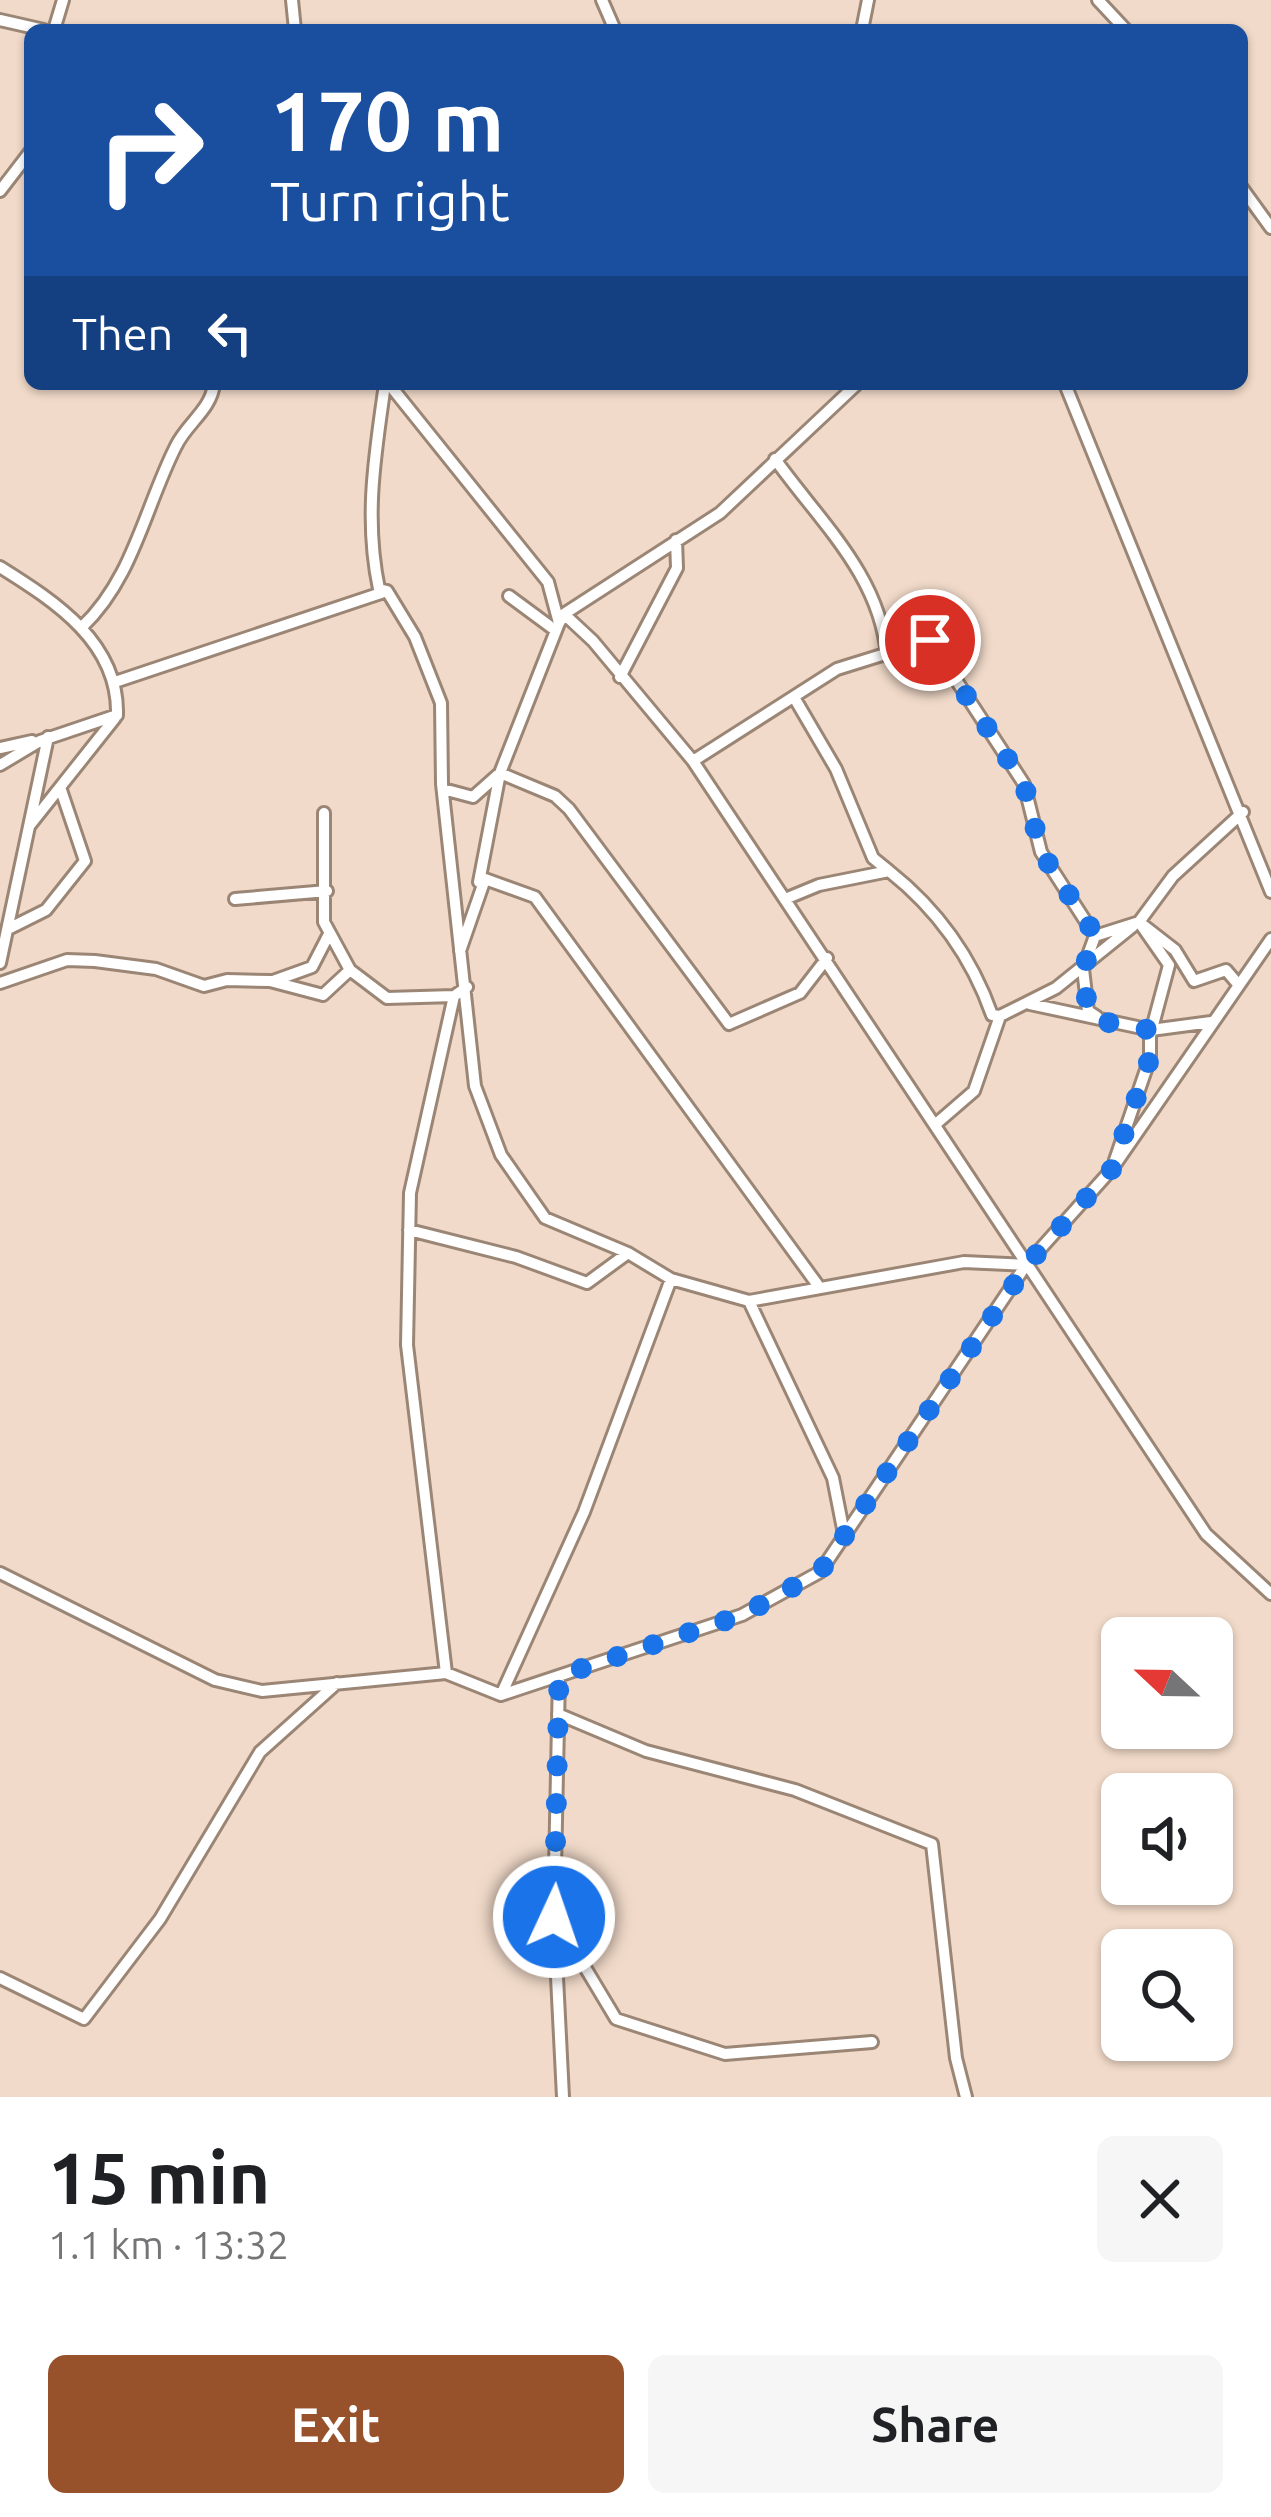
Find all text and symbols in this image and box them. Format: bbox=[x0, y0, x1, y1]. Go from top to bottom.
icon: right bbox=[72, 72, 228, 228]
text: 170 m bbox=[270, 73, 504, 167]
text: Turn right bbox=[270, 171, 510, 231]
icon: left bbox=[197, 300, 263, 366]
text: Then bbox=[72, 308, 173, 359]
pin bbox=[879, 589, 981, 691]
icon: arrive bbox=[897, 607, 963, 673]
north arrow bbox=[1101, 1617, 1233, 1749]
map controls bbox=[1101, 1617, 1233, 2061]
button: sound bbox=[1101, 1773, 1233, 1905]
position arrow bbox=[491, 1854, 617, 1980]
button: search bbox=[1101, 1929, 1233, 2061]
button: close bbox=[1097, 2136, 1223, 2262]
text: 15 min bbox=[48, 2137, 270, 2218]
text: 1.1 km · 13:32 bbox=[48, 2223, 289, 2266]
button: Exit bbox=[48, 2355, 624, 2493]
button: Share bbox=[648, 2355, 1223, 2493]

